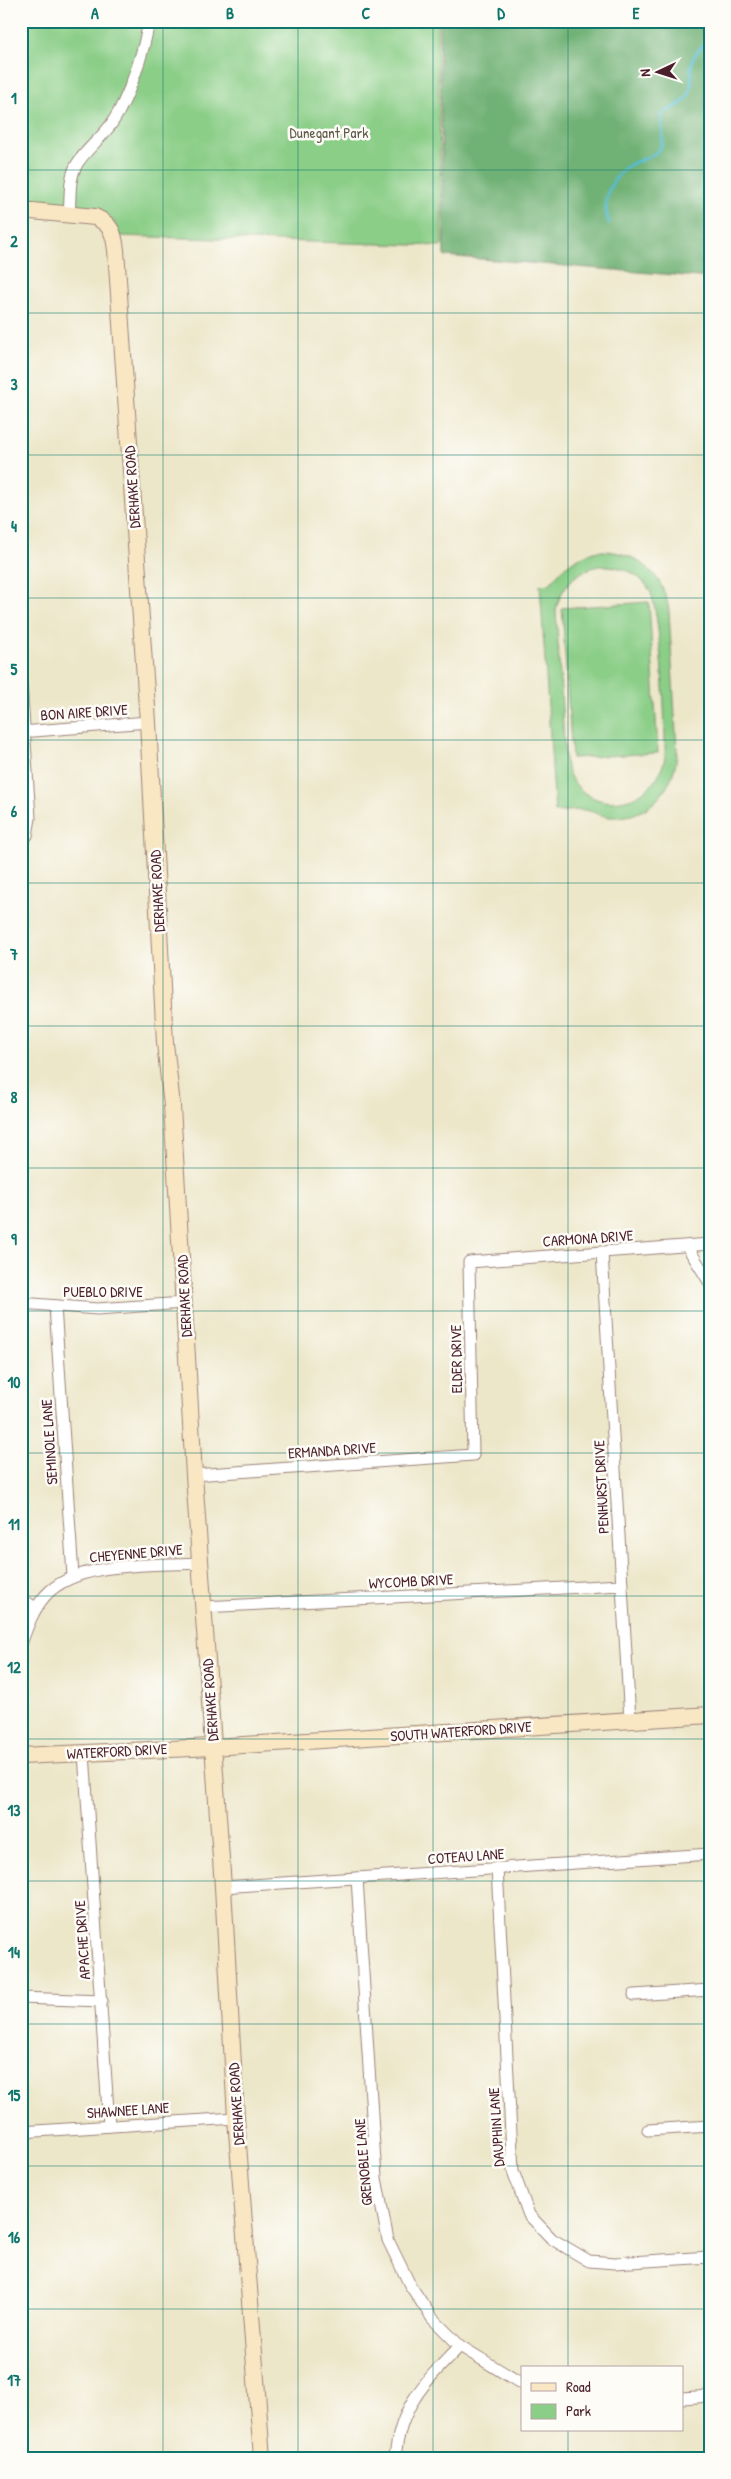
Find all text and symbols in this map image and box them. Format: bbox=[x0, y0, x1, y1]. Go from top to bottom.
text: A bbox=[91, 2, 99, 24]
text: B bbox=[226, 2, 234, 24]
text: C bbox=[362, 2, 371, 24]
text: D bbox=[497, 2, 505, 24]
text: E bbox=[632, 2, 640, 24]
north arrow bbox=[634, 48, 684, 98]
text: N bbox=[635, 68, 654, 77]
text: 1 bbox=[11, 87, 17, 109]
park label: Dunegant Park bbox=[290, 122, 368, 143]
text: 2 bbox=[10, 230, 18, 252]
text: 3 bbox=[10, 373, 18, 395]
street label: DERHAKE ROAD bbox=[119, 444, 145, 529]
text: 4 bbox=[11, 515, 17, 537]
text: 5 bbox=[11, 658, 18, 680]
street label: BON AIRE DRIVE bbox=[40, 698, 129, 726]
text: 6 bbox=[11, 800, 18, 822]
street label: DERHAKE ROAD bbox=[144, 848, 170, 933]
text: 7 bbox=[9, 943, 18, 965]
text: 8 bbox=[11, 1086, 18, 1108]
street label: CARMONA DRIVE bbox=[542, 1224, 634, 1252]
text: 9 bbox=[11, 1228, 17, 1250]
street label: DERHAKE ROAD bbox=[171, 1253, 197, 1338]
street label: PUEBLO DRIVE bbox=[63, 1281, 143, 1302]
street label: ELDER DRIVE bbox=[445, 1324, 467, 1394]
text: 10 bbox=[8, 1371, 20, 1393]
street label: SEMINOLE LANE bbox=[36, 1398, 62, 1485]
street label: ERMANDA DRIVE bbox=[287, 1436, 377, 1464]
street label: PENHURST DRIVE bbox=[588, 1439, 614, 1534]
text: 11 bbox=[8, 1513, 20, 1535]
street label: CHEYENNE DRIVE bbox=[88, 1538, 184, 1568]
street label: WYCOMB DRIVE bbox=[368, 1568, 454, 1594]
text: 12 bbox=[7, 1656, 21, 1678]
street label: DERHAKE ROAD bbox=[197, 1657, 223, 1742]
street label: SOUTH WATERFORD DRIVE bbox=[390, 1716, 533, 1746]
street label: WATERFORD DRIVE bbox=[66, 1738, 168, 1764]
text: 13 bbox=[8, 1799, 20, 1821]
street label: COTEAU LANE bbox=[427, 1843, 505, 1869]
street label: APACHE DRIVE bbox=[69, 1899, 95, 1980]
text: 14 bbox=[8, 1941, 20, 1963]
street label: DERHAKE ROAD bbox=[223, 2061, 249, 2146]
text: 15 bbox=[8, 2084, 21, 2106]
street label: DAUPHIN LANE bbox=[483, 2086, 509, 2167]
street label: SHAWNEE LANE bbox=[86, 2097, 170, 2123]
street label: GRENOBLE LANE bbox=[349, 2117, 377, 2207]
text: 16 bbox=[8, 2226, 21, 2248]
legend bbox=[521, 2366, 684, 2432]
text: 17 bbox=[7, 2369, 21, 2391]
text: Road bbox=[566, 2376, 591, 2397]
text: Park bbox=[566, 2400, 591, 2421]

